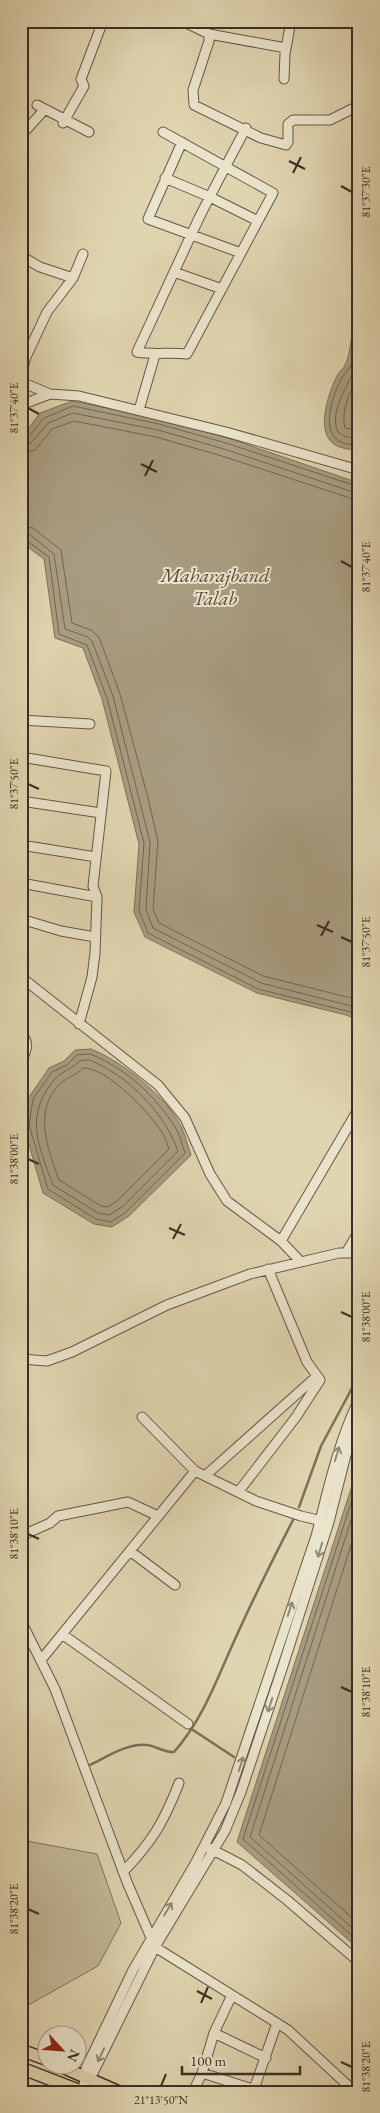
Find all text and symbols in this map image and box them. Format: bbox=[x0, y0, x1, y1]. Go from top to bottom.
text: 81°37'30"E bbox=[358, 166, 374, 218]
text: 81°37'40"E bbox=[6, 382, 22, 434]
text: 81°37'40"E bbox=[358, 541, 374, 593]
water label: Maharajband Talab bbox=[159, 562, 270, 611]
text: 81°37'50"E bbox=[6, 758, 22, 810]
text: 81°37'50"E bbox=[358, 916, 374, 968]
text: 81°38'00"E bbox=[6, 1133, 22, 1185]
text: 81°38'00"E bbox=[358, 1291, 374, 1343]
one-way arrow bbox=[332, 1446, 342, 1462]
text: 81°38'10"E bbox=[6, 1508, 22, 1560]
one-way arrow bbox=[315, 1542, 324, 1558]
one-way arrow bbox=[286, 1602, 296, 1618]
text: 81°38'10"E bbox=[358, 1666, 374, 1718]
one-way arrow bbox=[265, 1697, 274, 1712]
one-way arrow bbox=[236, 1756, 246, 1772]
text: 81°38'20"E bbox=[6, 1883, 22, 1935]
one-way arrow bbox=[163, 1902, 173, 1916]
north arrow bbox=[38, 2026, 88, 2076]
text: 81°38'20"E bbox=[358, 2041, 374, 2093]
scale bar bbox=[182, 2043, 300, 2075]
text: N bbox=[63, 2047, 84, 2065]
one-way arrow bbox=[96, 2047, 105, 2062]
text: 100 m bbox=[190, 2051, 227, 2070]
text: 21°13'50"N bbox=[134, 2092, 188, 2108]

